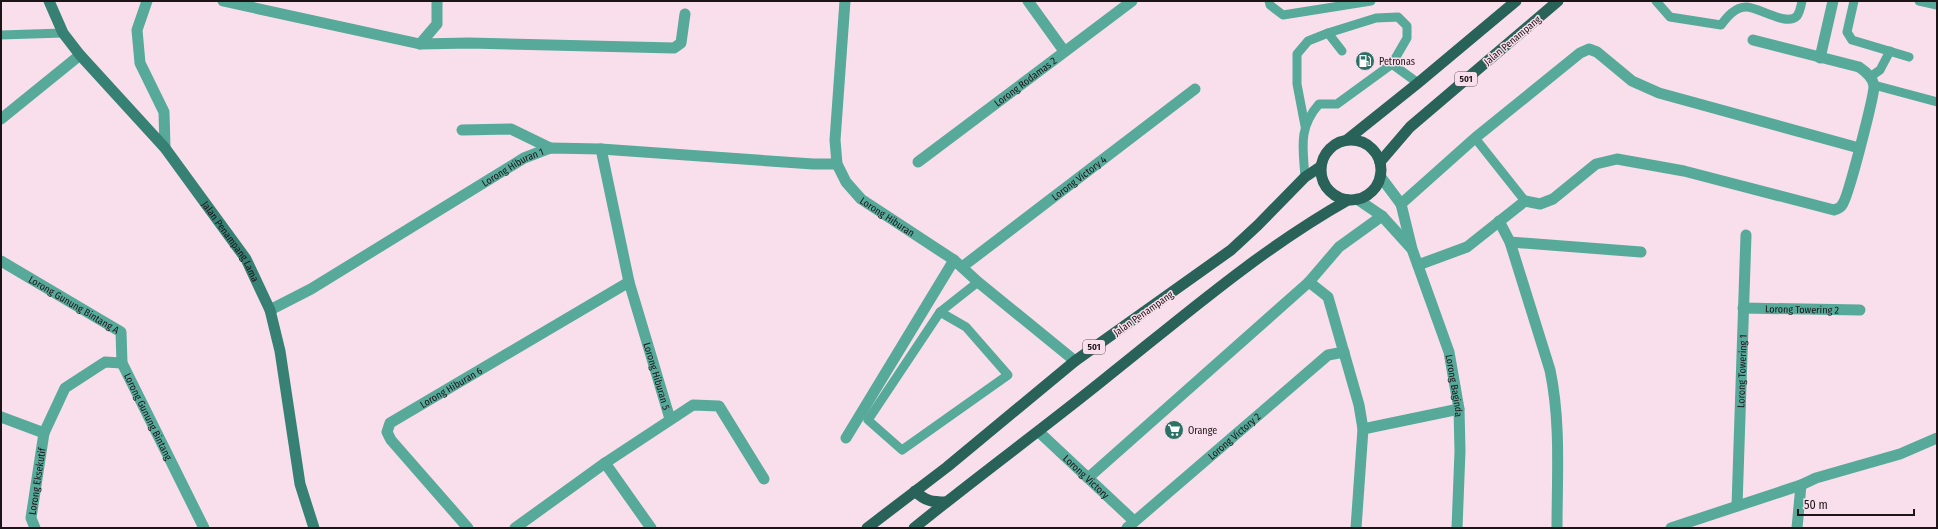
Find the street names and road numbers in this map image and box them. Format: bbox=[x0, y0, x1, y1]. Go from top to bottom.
street label: Jalan Penampang bbox=[1482, 13, 1544, 68]
street label: Lorong Rodamas 2 bbox=[992, 55, 1060, 110]
road number: 501 bbox=[1455, 72, 1477, 86]
street label: Lorong Hiburan 1 bbox=[480, 146, 546, 189]
street label: Lorong Victory 4 bbox=[1050, 154, 1109, 203]
street label: Lorong Hiburan bbox=[857, 195, 917, 240]
street label: Jalan Penampang Lama bbox=[199, 199, 261, 284]
street label: Lorong Gunung Bintang A bbox=[26, 274, 122, 337]
street label: Jalan Penampang bbox=[1111, 289, 1176, 339]
street label: Lorong Towering 2 bbox=[1765, 303, 1840, 317]
street label: Lorong Towering 1 bbox=[1735, 334, 1750, 408]
road number: 501 bbox=[1083, 340, 1105, 354]
street label: Lorong Hiburan 5 bbox=[640, 341, 672, 412]
street label: Lorong Baginda bbox=[1443, 354, 1464, 417]
street label: Lorong Hiburan 6 bbox=[418, 365, 485, 411]
street label: Lorong Gunung Bintang bbox=[121, 371, 174, 462]
street label: Lorong Victory 2 bbox=[1206, 411, 1264, 463]
street label: Lorong Eksekutif bbox=[27, 446, 49, 516]
street label: Lorong Victory bbox=[1060, 453, 1112, 502]

